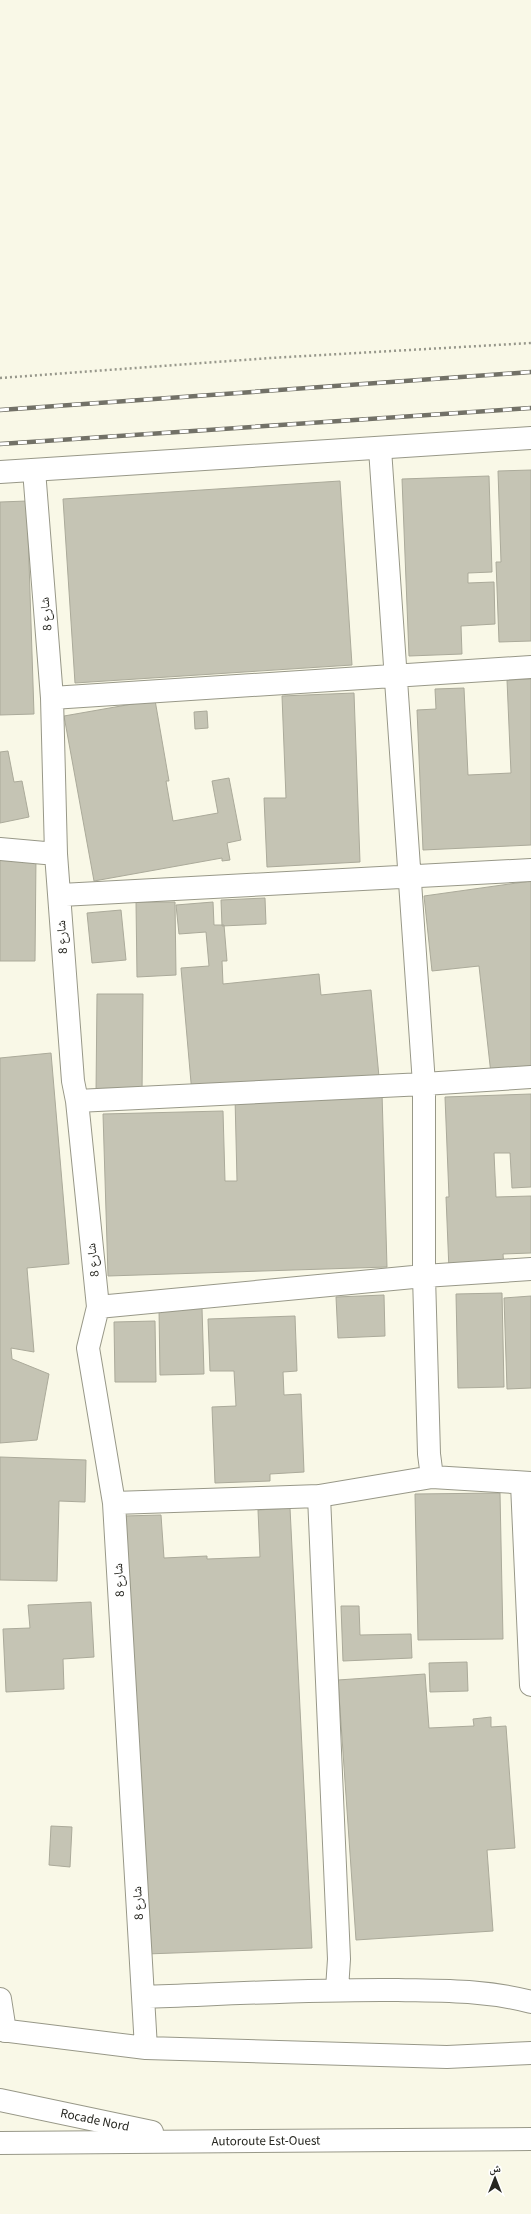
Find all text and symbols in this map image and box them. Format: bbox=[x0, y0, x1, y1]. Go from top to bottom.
street label: شارع 8 bbox=[36, 596, 56, 632]
street label: شارع 8 bbox=[52, 920, 72, 954]
street label: شارع 8 bbox=[82, 1242, 104, 1278]
street label: شارع 8 bbox=[109, 1563, 129, 1597]
street label: شارع 8 bbox=[128, 1886, 148, 1920]
street label: Rocade Nord bbox=[59, 2104, 131, 2136]
street label: Autoroute Est-Ouest bbox=[211, 2132, 321, 2150]
north arrow bbox=[475, 2158, 515, 2198]
text: ش bbox=[489, 2161, 501, 2176]

